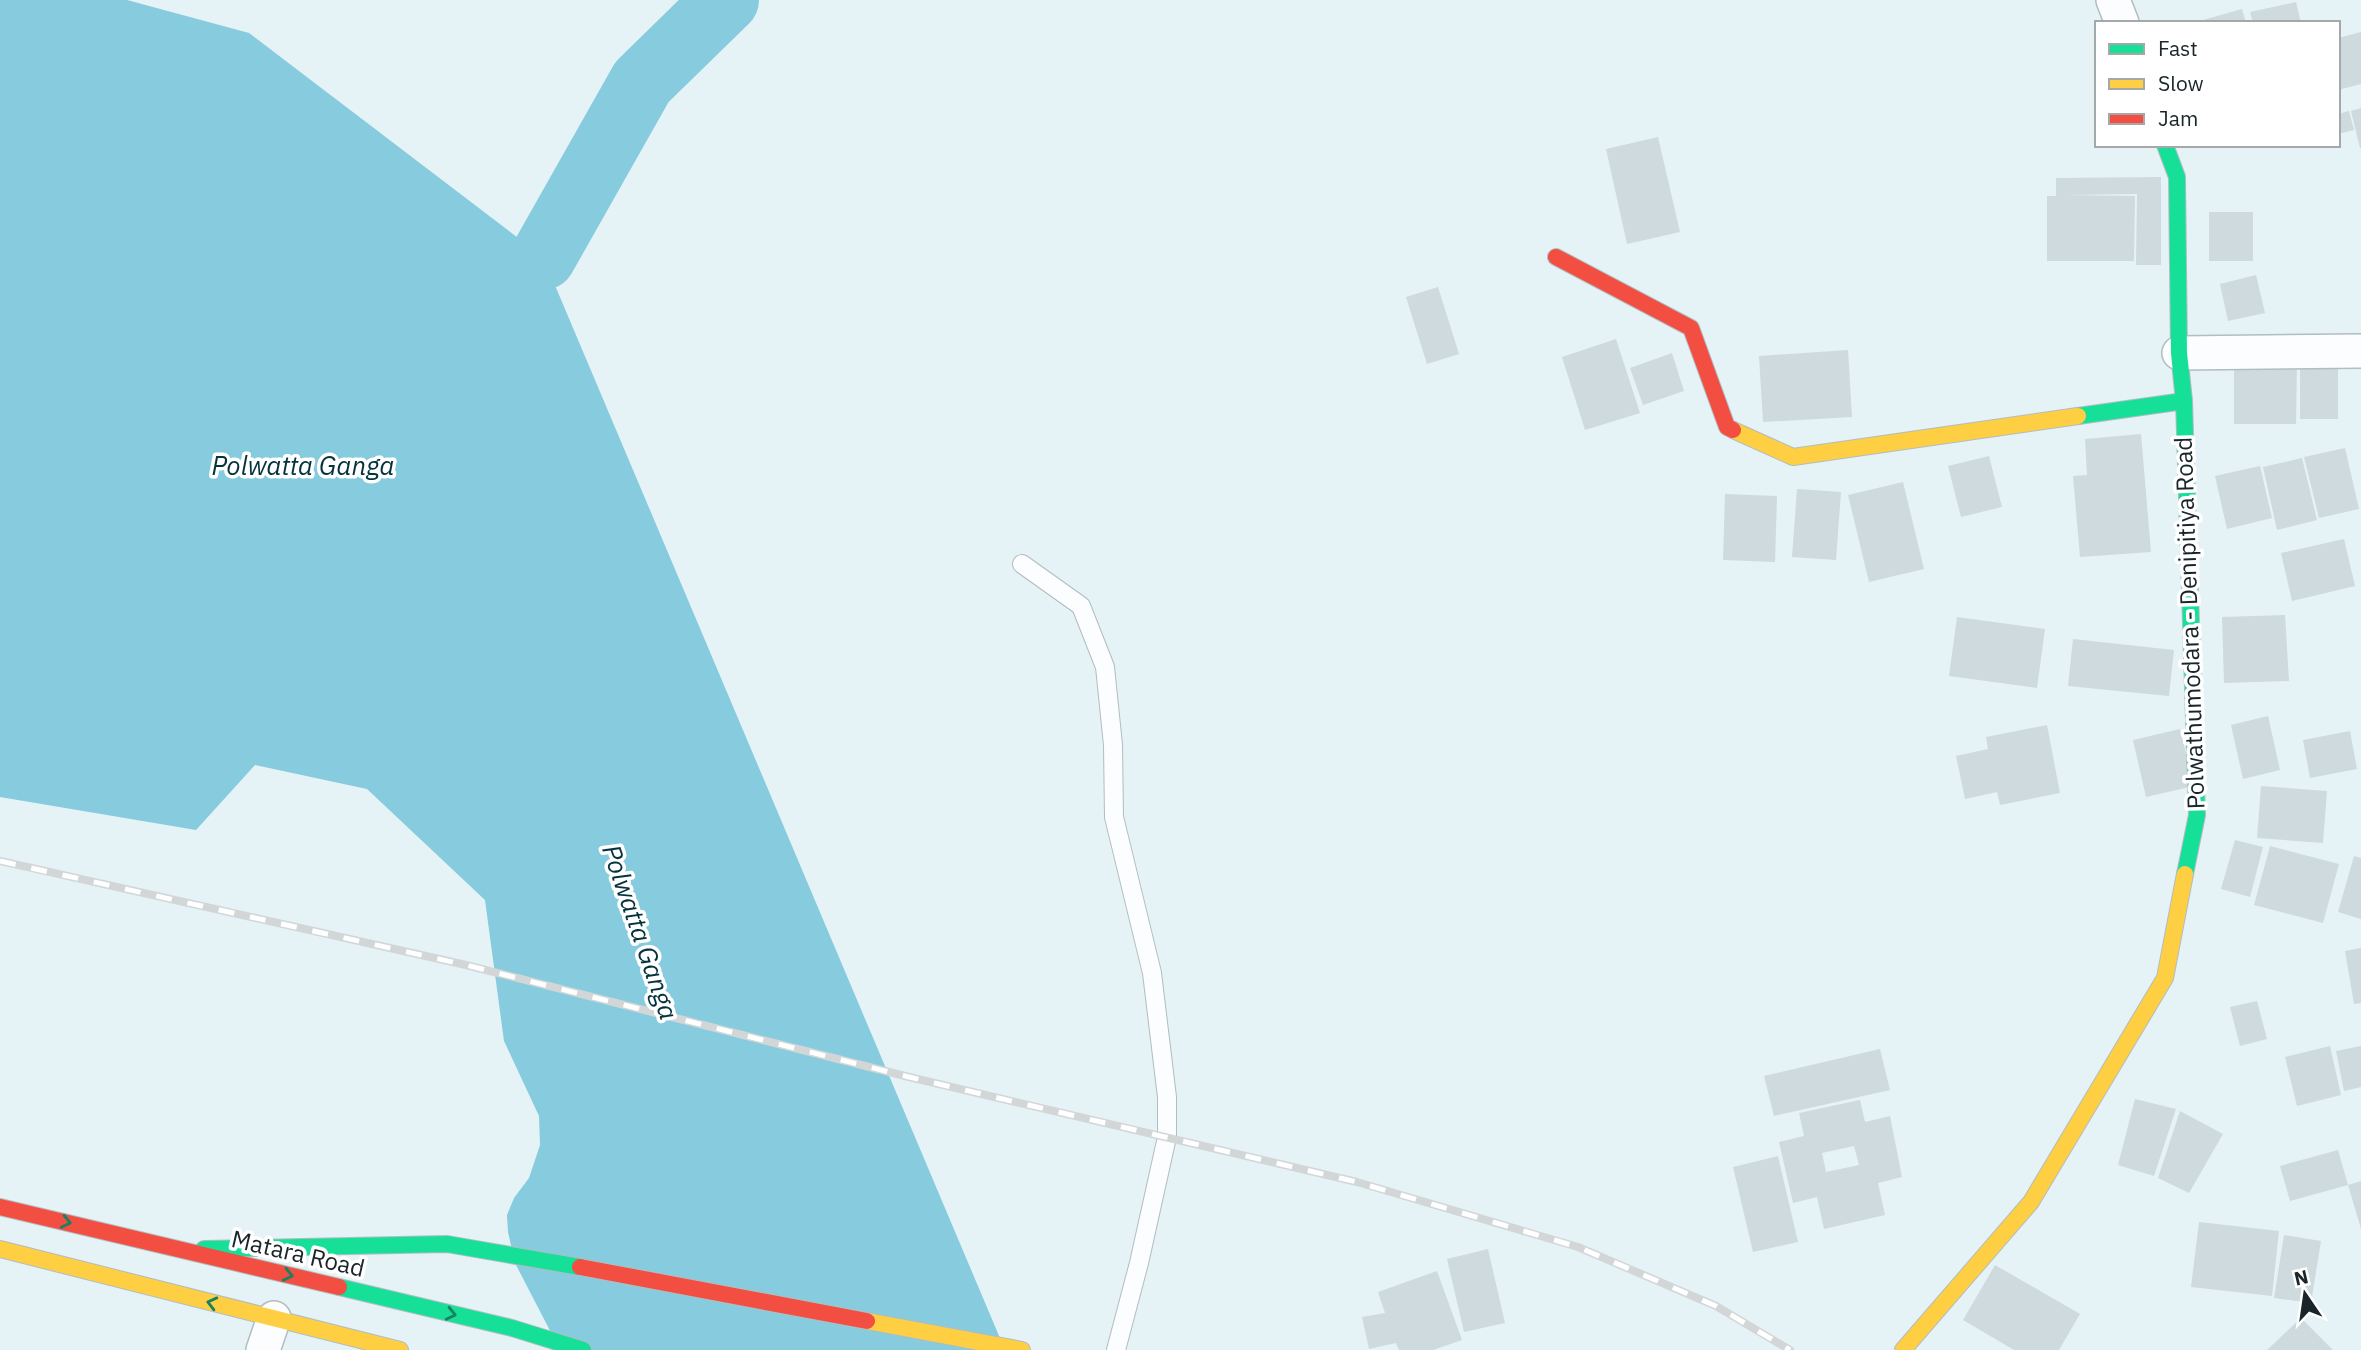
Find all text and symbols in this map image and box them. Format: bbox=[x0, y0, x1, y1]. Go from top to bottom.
legend bbox=[2095, 21, 2340, 147]
text: Fast bbox=[2158, 34, 2198, 62]
text: Slow bbox=[2158, 69, 2204, 97]
text: Jam bbox=[2158, 104, 2198, 132]
street label: Polwathumodara - Denipitiya Road bbox=[2167, 436, 2211, 810]
water label: Polwatta Ganga bbox=[211, 448, 395, 482]
water label: Polwatta Ganga bbox=[595, 840, 687, 1024]
one-way arrow bbox=[60, 1214, 72, 1229]
street label: Matara Road bbox=[228, 1222, 368, 1284]
north arrow bbox=[2270, 1259, 2340, 1329]
text: N bbox=[2292, 1264, 2311, 1291]
one-way arrow bbox=[282, 1267, 294, 1281]
one-way arrow bbox=[206, 1297, 218, 1311]
one-way arrow bbox=[445, 1305, 457, 1320]

